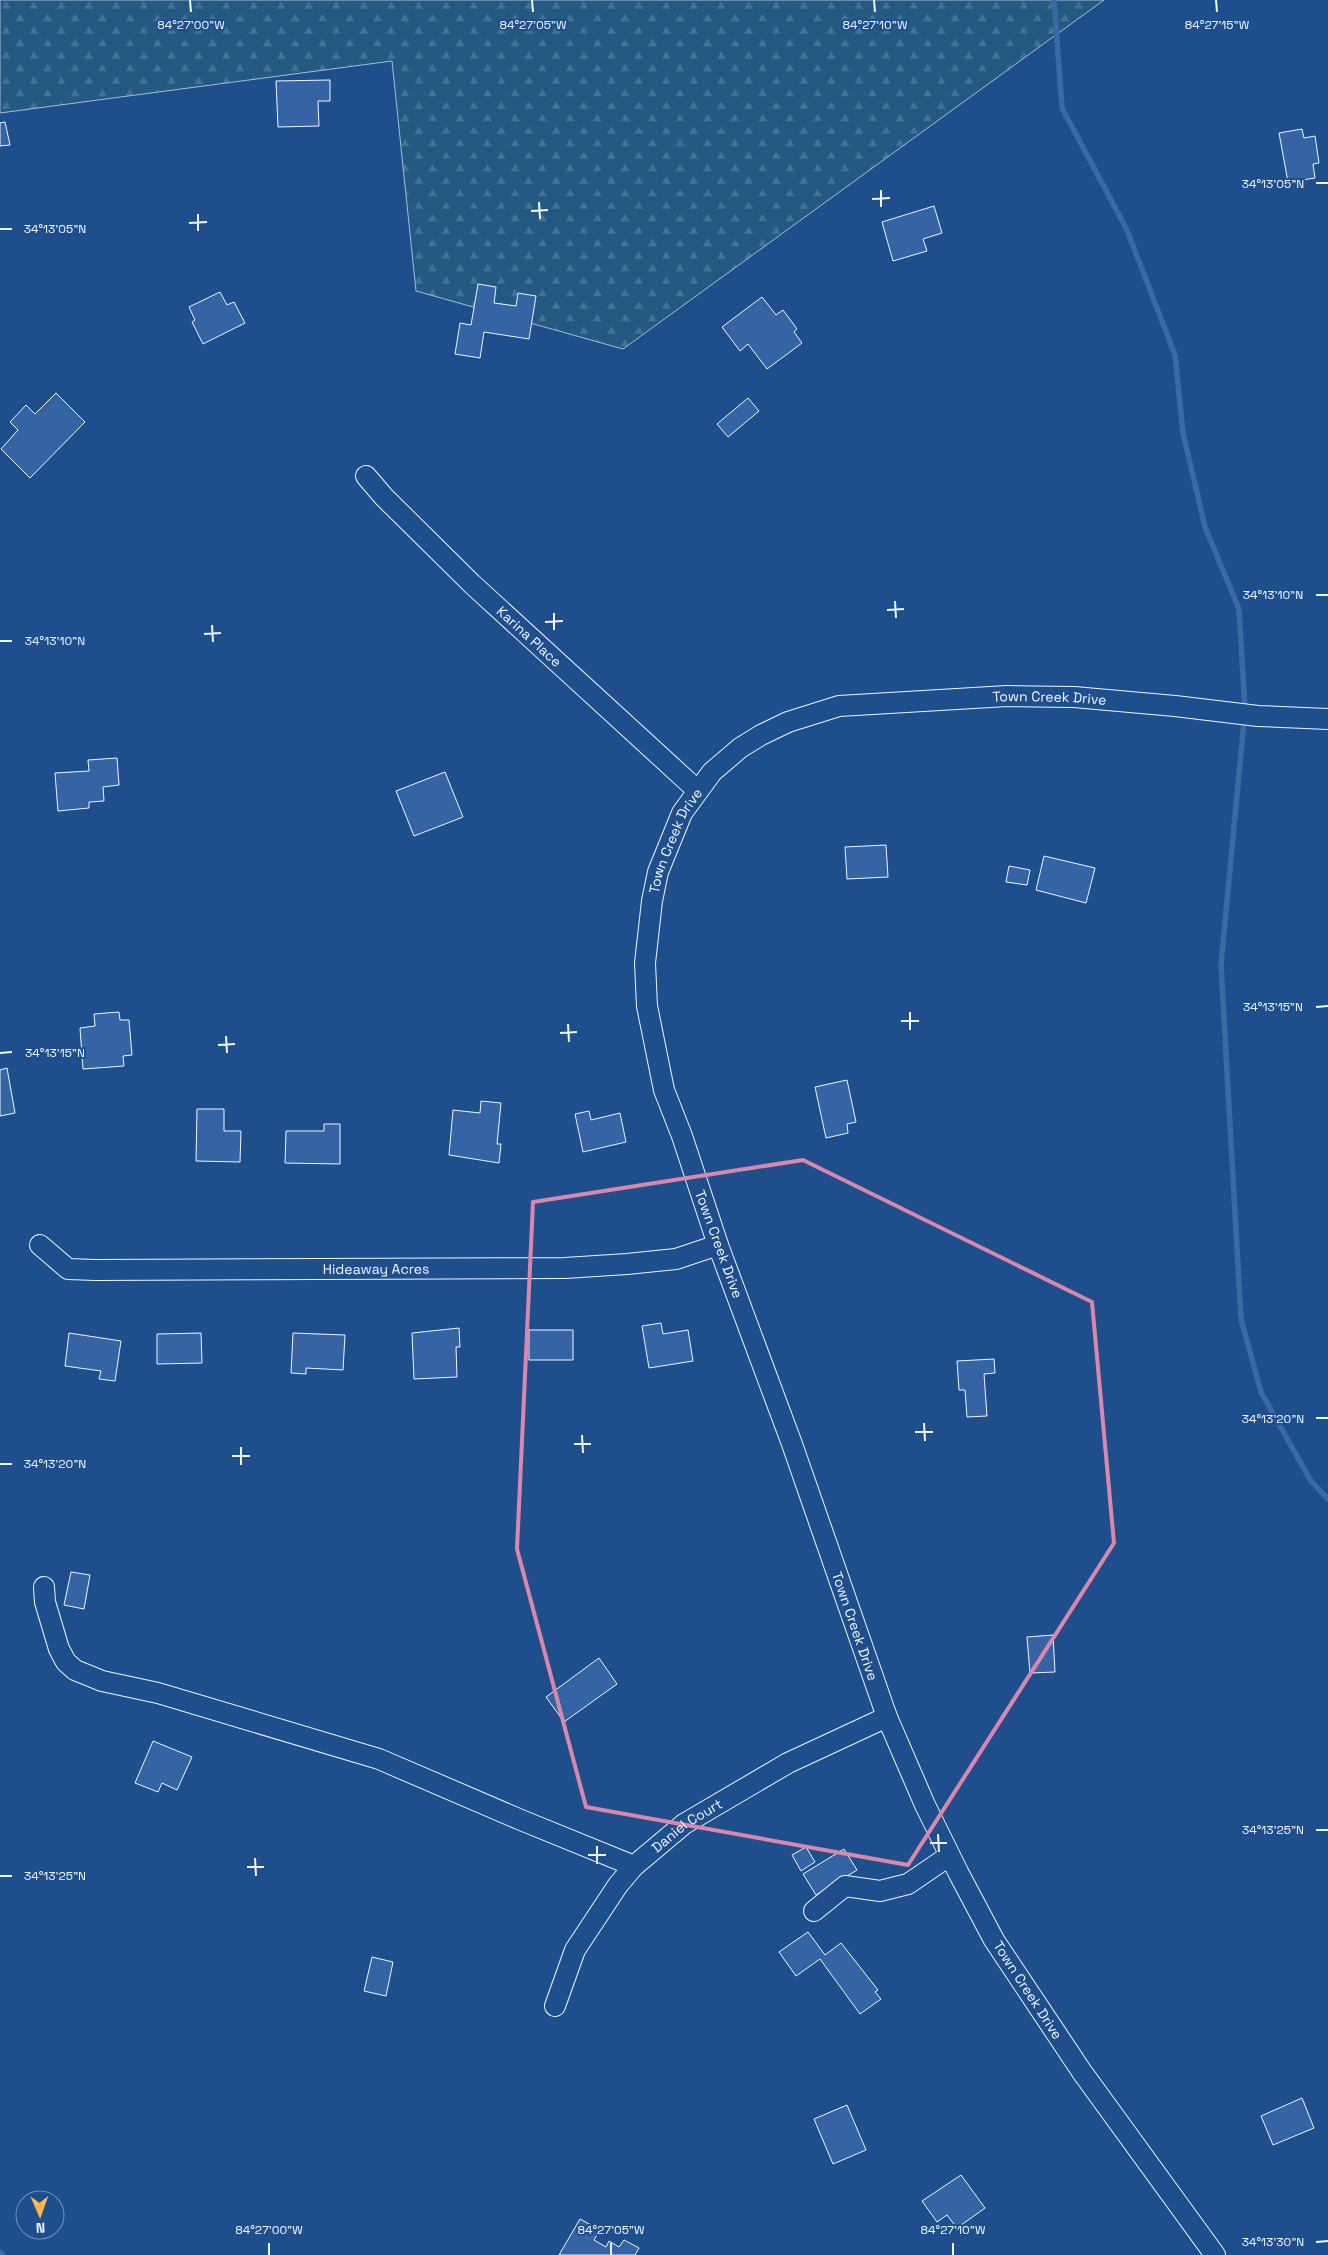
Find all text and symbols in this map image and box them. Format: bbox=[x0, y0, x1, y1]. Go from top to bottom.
text: 84°27'00"W bbox=[157, 17, 225, 33]
text: 84°27'05"W bbox=[500, 17, 567, 33]
text: 84°27'10"W bbox=[843, 17, 908, 33]
text: 84°27'15"W bbox=[1185, 17, 1250, 33]
text: 34°13'05"N bbox=[1242, 176, 1304, 192]
text: 34°13'05"N bbox=[24, 221, 86, 237]
text: 34°13'10"N bbox=[1243, 587, 1303, 603]
street label: Karina Place bbox=[493, 602, 566, 671]
text: 34°13'10"N bbox=[25, 633, 85, 649]
street label: Town Creek Drive bbox=[992, 687, 1107, 709]
street label: Town Creek Drive bbox=[645, 785, 706, 895]
text: 34°13'15"N bbox=[1243, 999, 1303, 1015]
text: 34°13'15"N bbox=[25, 1045, 85, 1061]
street label: Town Creek Drive bbox=[691, 1187, 747, 1301]
street label: Hideaway Acres bbox=[323, 1260, 430, 1278]
text: 34°13'20"N bbox=[1242, 1411, 1304, 1427]
text: 34°13'20"N bbox=[24, 1456, 86, 1472]
street label: Town Creek Drive bbox=[828, 1569, 882, 1683]
street label: Daniel Court bbox=[648, 1795, 725, 1857]
text: 34°13'25"N bbox=[1242, 1822, 1304, 1838]
text: 34°13'25"N bbox=[24, 1868, 86, 1884]
street label: Town Creek Drive bbox=[989, 1937, 1067, 2043]
north arrow bbox=[15, 2190, 65, 2240]
text: N bbox=[35, 2219, 45, 2237]
text: 84°27'00"W bbox=[235, 2222, 303, 2238]
text: 84°27'05"W bbox=[578, 2222, 645, 2238]
text: 84°27'10"W bbox=[921, 2222, 986, 2238]
text: 34°13'30"N bbox=[1242, 2234, 1304, 2250]

